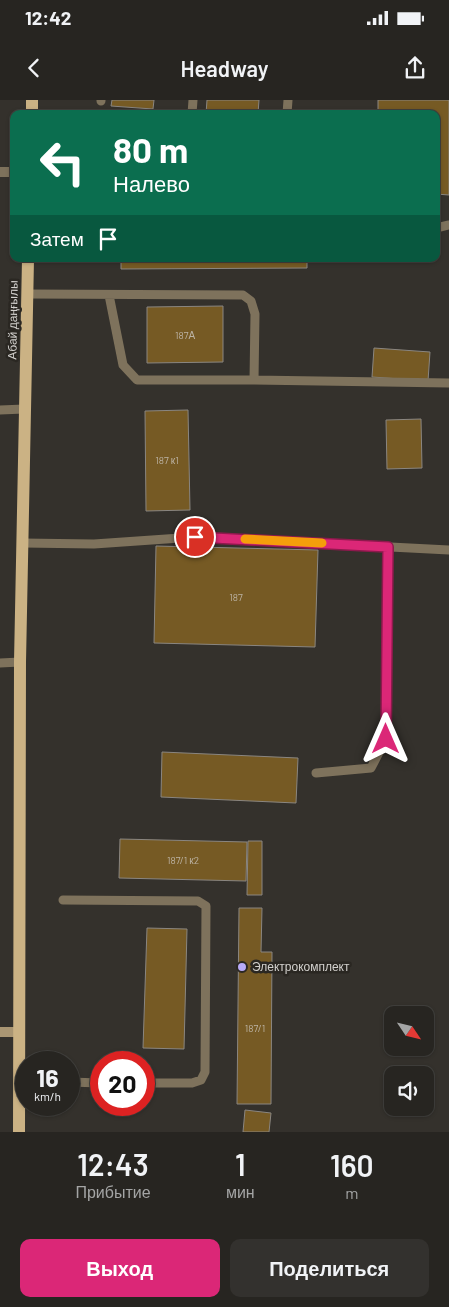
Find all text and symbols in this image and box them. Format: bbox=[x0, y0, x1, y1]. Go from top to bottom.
text: 12:42 bbox=[25, 6, 71, 29]
icon: back bbox=[20, 54, 48, 82]
icon: share bbox=[401, 54, 429, 82]
text: Headway bbox=[181, 55, 268, 81]
text: 80 m bbox=[113, 128, 188, 170]
icon: left bbox=[30, 130, 95, 195]
text: Налево bbox=[113, 170, 190, 196]
icon: arrive bbox=[94, 225, 122, 253]
text: Затем bbox=[30, 227, 84, 250]
street label: Абай даңғылы bbox=[4, 280, 21, 360]
house number: 187А bbox=[175, 329, 195, 341]
house number: 187 к1 bbox=[155, 454, 179, 466]
pin bbox=[174, 516, 216, 558]
icon: arrive bbox=[181, 523, 209, 551]
house number: 187 bbox=[229, 591, 243, 603]
position arrow bbox=[359, 712, 411, 764]
house number: 187/1 к2 bbox=[167, 854, 199, 866]
place label: Электрокомплект bbox=[252, 959, 350, 974]
marker: Электрокомплект bbox=[236, 961, 248, 973]
north arrow bbox=[384, 1006, 434, 1056]
map controls bbox=[384, 1006, 434, 1116]
house number: 187/1 bbox=[245, 1022, 265, 1034]
speed limit sign: 20 bbox=[90, 1051, 155, 1116]
text: 16 bbox=[36, 1062, 59, 1092]
button: sound bbox=[384, 1066, 434, 1116]
text: km/h bbox=[34, 1089, 61, 1103]
text: 12:43 bbox=[77, 1146, 149, 1182]
text: 1 bbox=[235, 1146, 246, 1182]
text: 160 bbox=[330, 1147, 374, 1183]
text: Прибытие bbox=[75, 1182, 151, 1201]
text: мин bbox=[226, 1182, 255, 1201]
text: m bbox=[345, 1183, 358, 1202]
button: Выход bbox=[20, 1239, 220, 1297]
button: Поделиться bbox=[230, 1239, 429, 1297]

